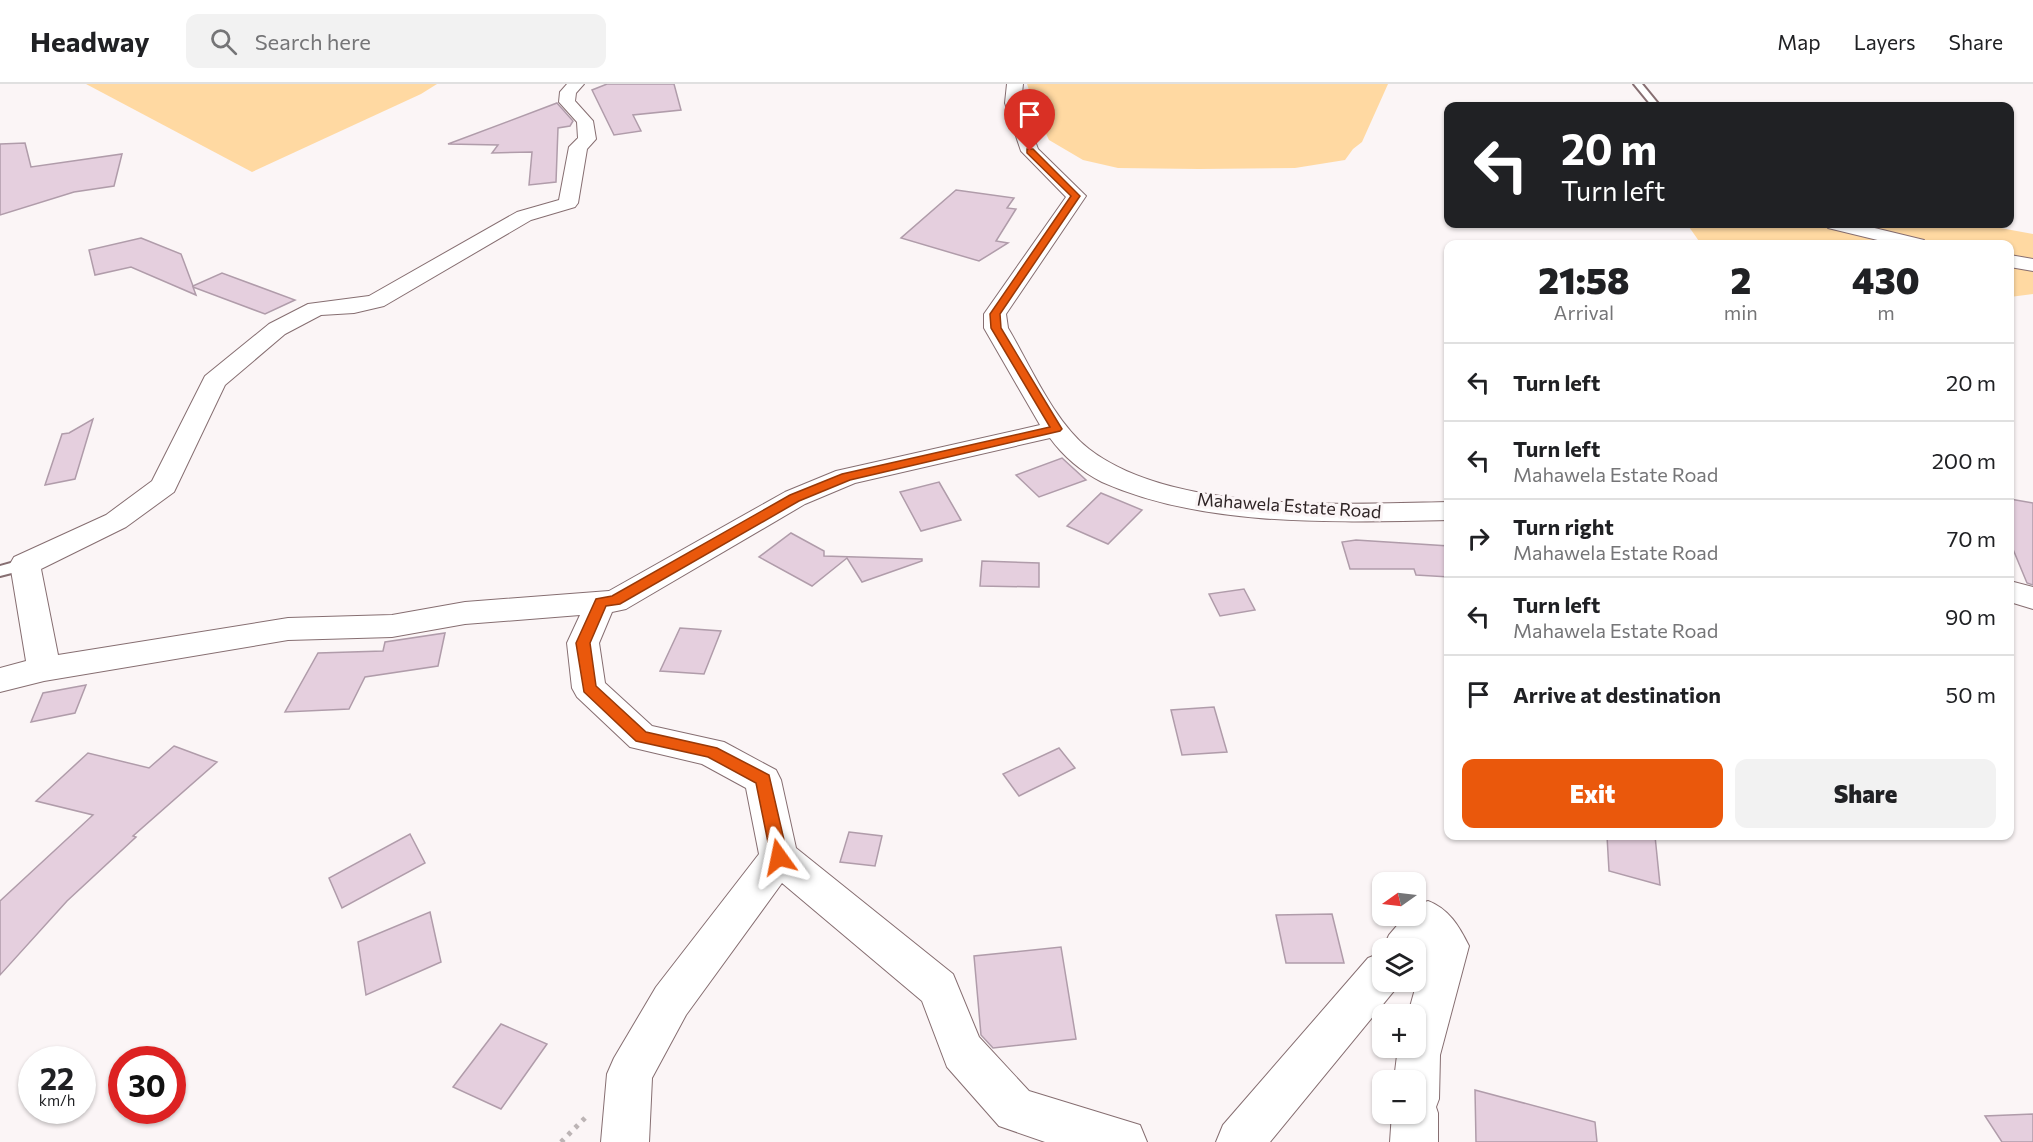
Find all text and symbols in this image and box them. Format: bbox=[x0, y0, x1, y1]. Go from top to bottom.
search box bbox=[186, 14, 606, 68]
text: Headway bbox=[30, 24, 150, 58]
icon: search bbox=[207, 25, 240, 58]
text: Search here bbox=[255, 28, 371, 55]
text: Map bbox=[1777, 29, 1821, 54]
text: Layers bbox=[1854, 29, 1916, 54]
text: Share bbox=[1949, 29, 2003, 54]
pin bbox=[1004, 89, 1055, 151]
icon: arrive bbox=[1013, 98, 1046, 131]
text: 20 m bbox=[1561, 122, 1657, 174]
icon: left bbox=[1462, 126, 1540, 204]
text: Turn left bbox=[1561, 174, 1665, 207]
text: 21:58 bbox=[1538, 257, 1630, 301]
text: 2 bbox=[1730, 257, 1751, 301]
text: 430 bbox=[1852, 257, 1920, 301]
text: Arrival bbox=[1554, 300, 1614, 324]
text: min bbox=[1724, 300, 1758, 324]
text: m bbox=[1877, 300, 1895, 324]
icon: left bbox=[1462, 366, 1495, 399]
text: Turn left bbox=[1513, 369, 1600, 396]
text: 20 m bbox=[1946, 369, 1996, 396]
text: Turn left bbox=[1513, 435, 1600, 462]
icon: left bbox=[1462, 444, 1495, 477]
text: 200 m bbox=[1932, 447, 1996, 474]
text: Mahawela Estate Road bbox=[1513, 462, 1718, 486]
street label: Mahawela Estate Road bbox=[1196, 488, 1382, 522]
text: Turn right bbox=[1513, 513, 1614, 540]
icon: right bbox=[1462, 522, 1495, 555]
text: 70 m bbox=[1947, 525, 1996, 552]
text: Mahawela Estate Road bbox=[1513, 540, 1718, 564]
text: Turn left bbox=[1513, 591, 1600, 618]
icon: left bbox=[1462, 600, 1495, 633]
text: 90 m bbox=[1945, 603, 1996, 630]
text: Mahawela Estate Road bbox=[1513, 618, 1718, 642]
icon: arrive bbox=[1462, 678, 1495, 711]
text: Arrive at destination bbox=[1513, 681, 1721, 708]
text: 50 m bbox=[1946, 681, 1996, 708]
button: Exit bbox=[1462, 759, 1723, 828]
button: Share bbox=[1735, 759, 1996, 828]
position arrow bbox=[747, 825, 811, 889]
north arrow bbox=[1372, 872, 1426, 926]
map controls bbox=[1372, 872, 1426, 1124]
button: layers bbox=[1372, 938, 1426, 992]
button: + bbox=[1372, 1004, 1426, 1058]
speed limit sign: 30 bbox=[108, 1046, 186, 1124]
text: 22 bbox=[40, 1059, 74, 1096]
button: − bbox=[1372, 1070, 1426, 1124]
text: km/h bbox=[39, 1091, 75, 1109]

